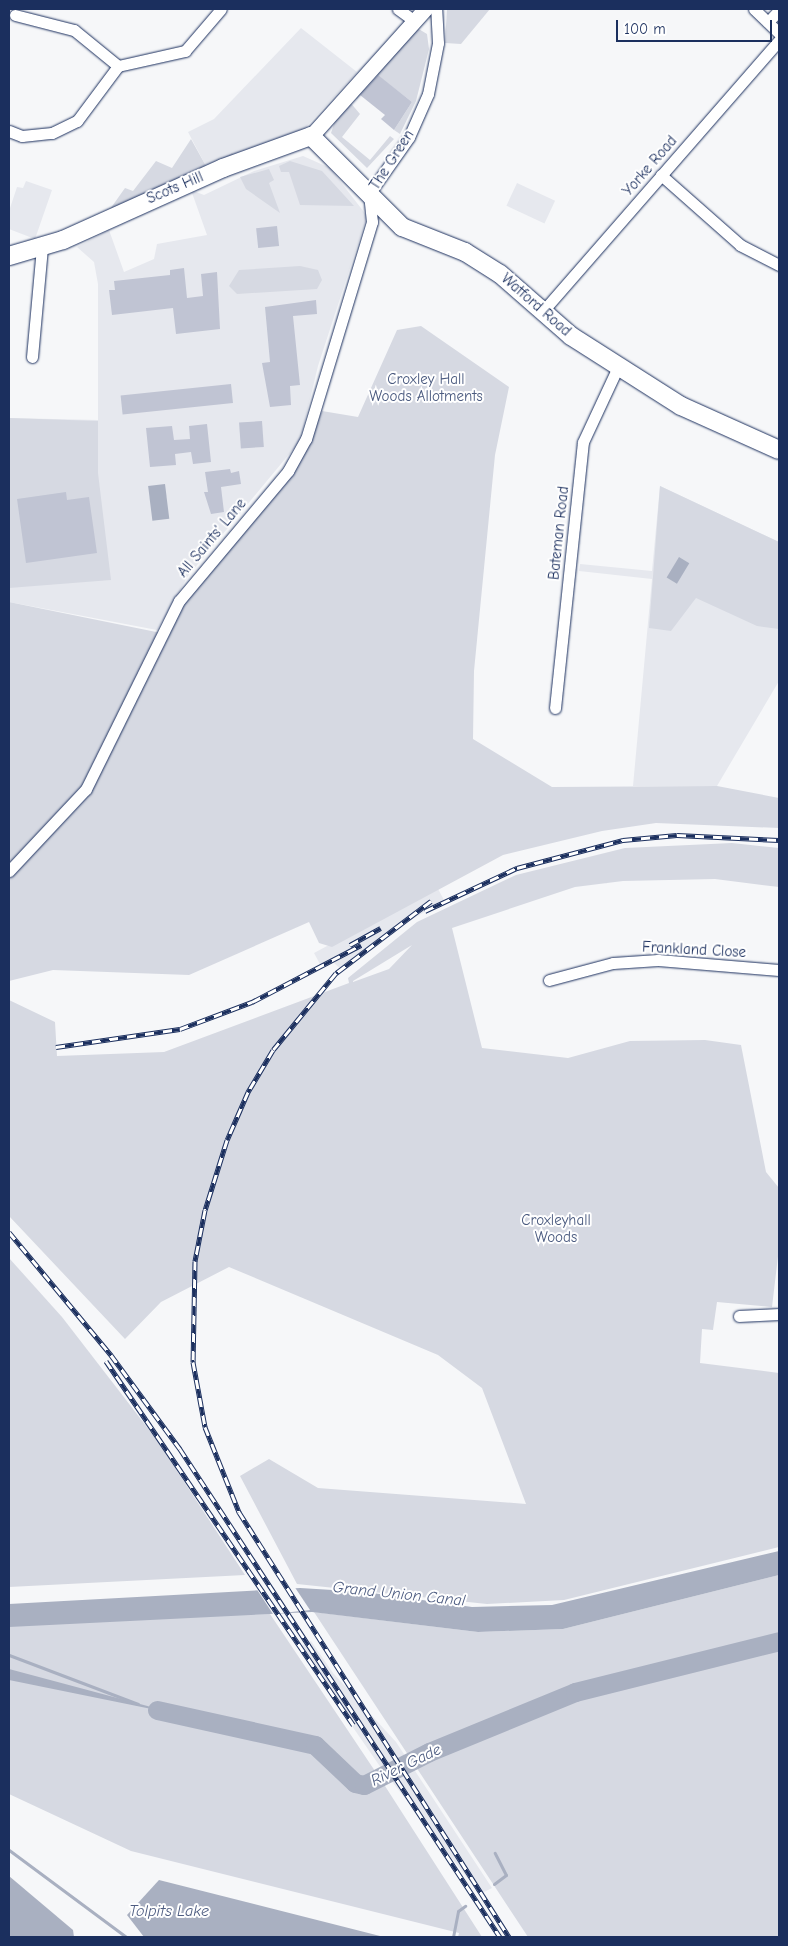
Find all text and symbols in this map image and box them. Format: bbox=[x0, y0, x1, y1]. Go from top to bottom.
scale bar bbox=[618, 10, 774, 42]
text: 100 m bbox=[624, 20, 666, 38]
street label: The Green bbox=[366, 127, 418, 193]
street label: Yorke Road bbox=[619, 132, 681, 200]
street label: Scots Hill bbox=[144, 168, 206, 208]
street label: Watford Road bbox=[497, 270, 575, 340]
park label: Croxley Hall Woods Allotments bbox=[369, 370, 483, 405]
street label: Bateman Road bbox=[545, 485, 573, 581]
street label: All Saints' Lane bbox=[174, 495, 250, 581]
street label: Frankland Close bbox=[642, 938, 746, 962]
park label: Croxleyhall Woods bbox=[521, 1211, 591, 1246]
water label: Grand Union Canal bbox=[332, 1577, 466, 1611]
water label: River Gade bbox=[368, 1740, 444, 1790]
water label: Tolpits Lake bbox=[129, 1901, 209, 1921]

